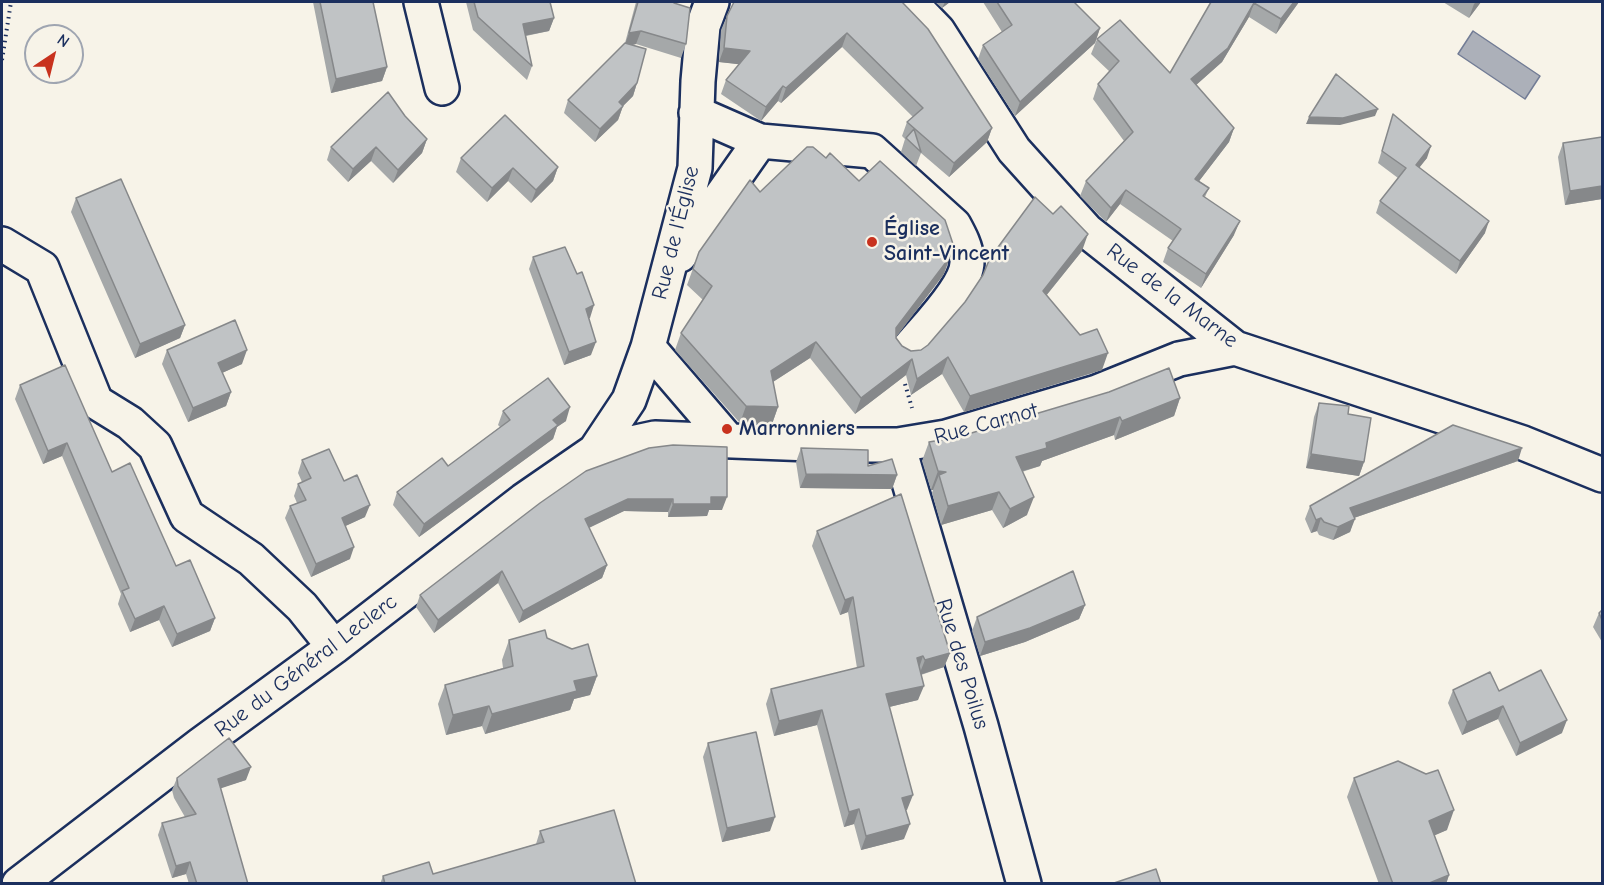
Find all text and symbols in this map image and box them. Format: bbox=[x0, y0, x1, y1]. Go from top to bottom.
north arrow bbox=[24, 24, 84, 84]
text: N bbox=[54, 31, 73, 51]
street label: Rue de l'Église bbox=[647, 163, 705, 303]
place label: Église Saint-Vincent bbox=[884, 216, 1009, 268]
marker: Église Saint-Vincent bbox=[865, 235, 879, 249]
street label: Rue de la Marne bbox=[1101, 238, 1243, 354]
street label: Rue Carnot bbox=[931, 398, 1041, 450]
place label: Marronniers bbox=[739, 416, 855, 442]
marker: Marronniers bbox=[720, 422, 734, 436]
street label: Rue du Général Leclerc bbox=[210, 589, 402, 743]
street label: Rue des Poilus bbox=[930, 596, 994, 732]

